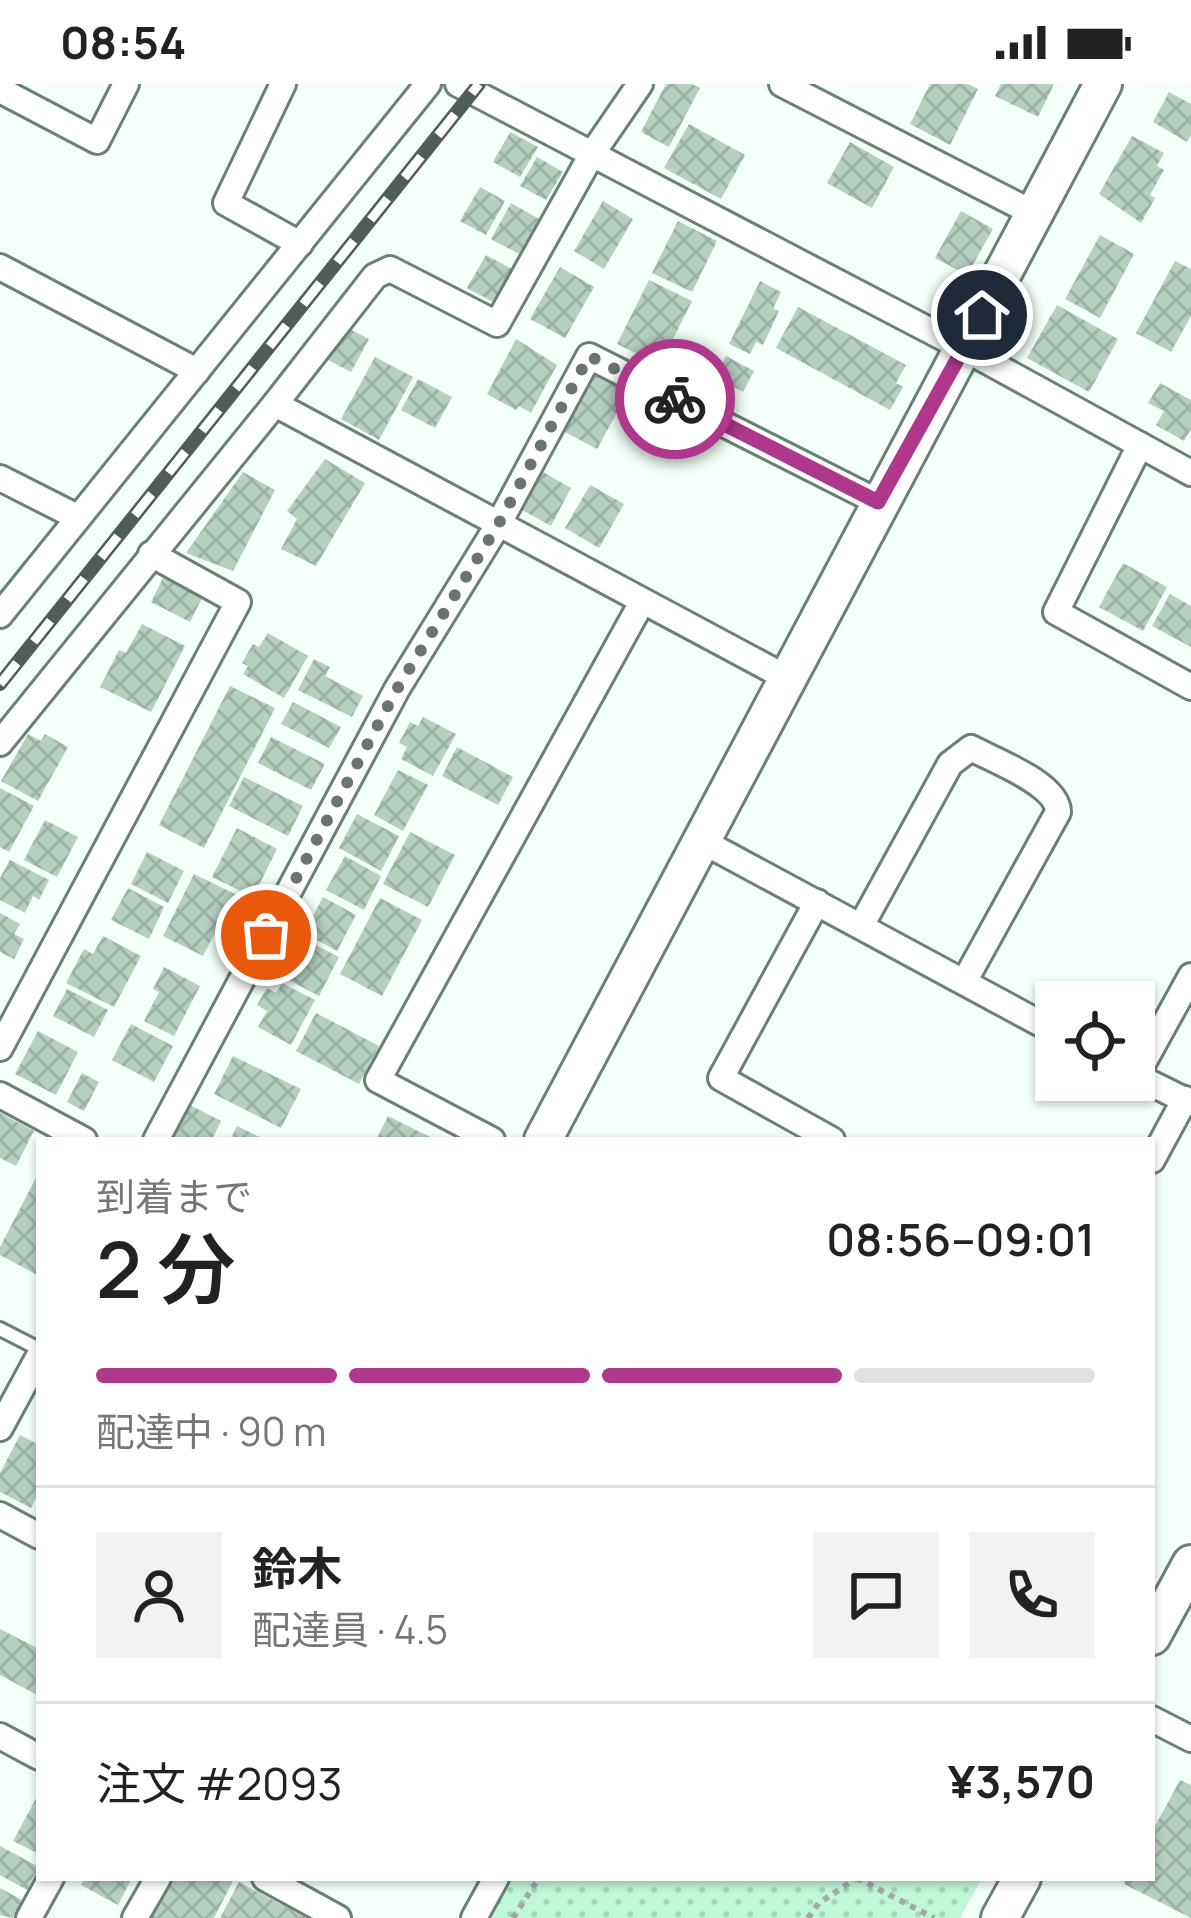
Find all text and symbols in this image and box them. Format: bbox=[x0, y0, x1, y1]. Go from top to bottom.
text: 08:54 bbox=[60, 11, 186, 73]
pin bbox=[931, 264, 1033, 366]
icon: home bbox=[949, 282, 1015, 348]
courier bbox=[615, 339, 735, 459]
icon: bike bbox=[642, 366, 708, 432]
pin bbox=[215, 884, 317, 986]
icon: bag bbox=[233, 902, 299, 968]
map controls bbox=[1035, 981, 1155, 1101]
button: locate bbox=[1035, 981, 1155, 1101]
text: 到着まで bbox=[96, 1169, 252, 1223]
text: 08:56–09:01 bbox=[826, 1208, 1095, 1270]
text: 2 分 bbox=[96, 1215, 235, 1321]
text: 配達中 · 90 m bbox=[96, 1404, 326, 1458]
button: person bbox=[96, 1532, 222, 1658]
button: chat bbox=[813, 1532, 939, 1658]
button: phone bbox=[969, 1532, 1095, 1658]
text: 鈴木 bbox=[252, 1537, 342, 1599]
text: 配達員 · 4.5 bbox=[252, 1602, 448, 1656]
text: ¥3,570 bbox=[948, 1750, 1095, 1812]
text: 注文 #2093 bbox=[96, 1752, 342, 1814]

